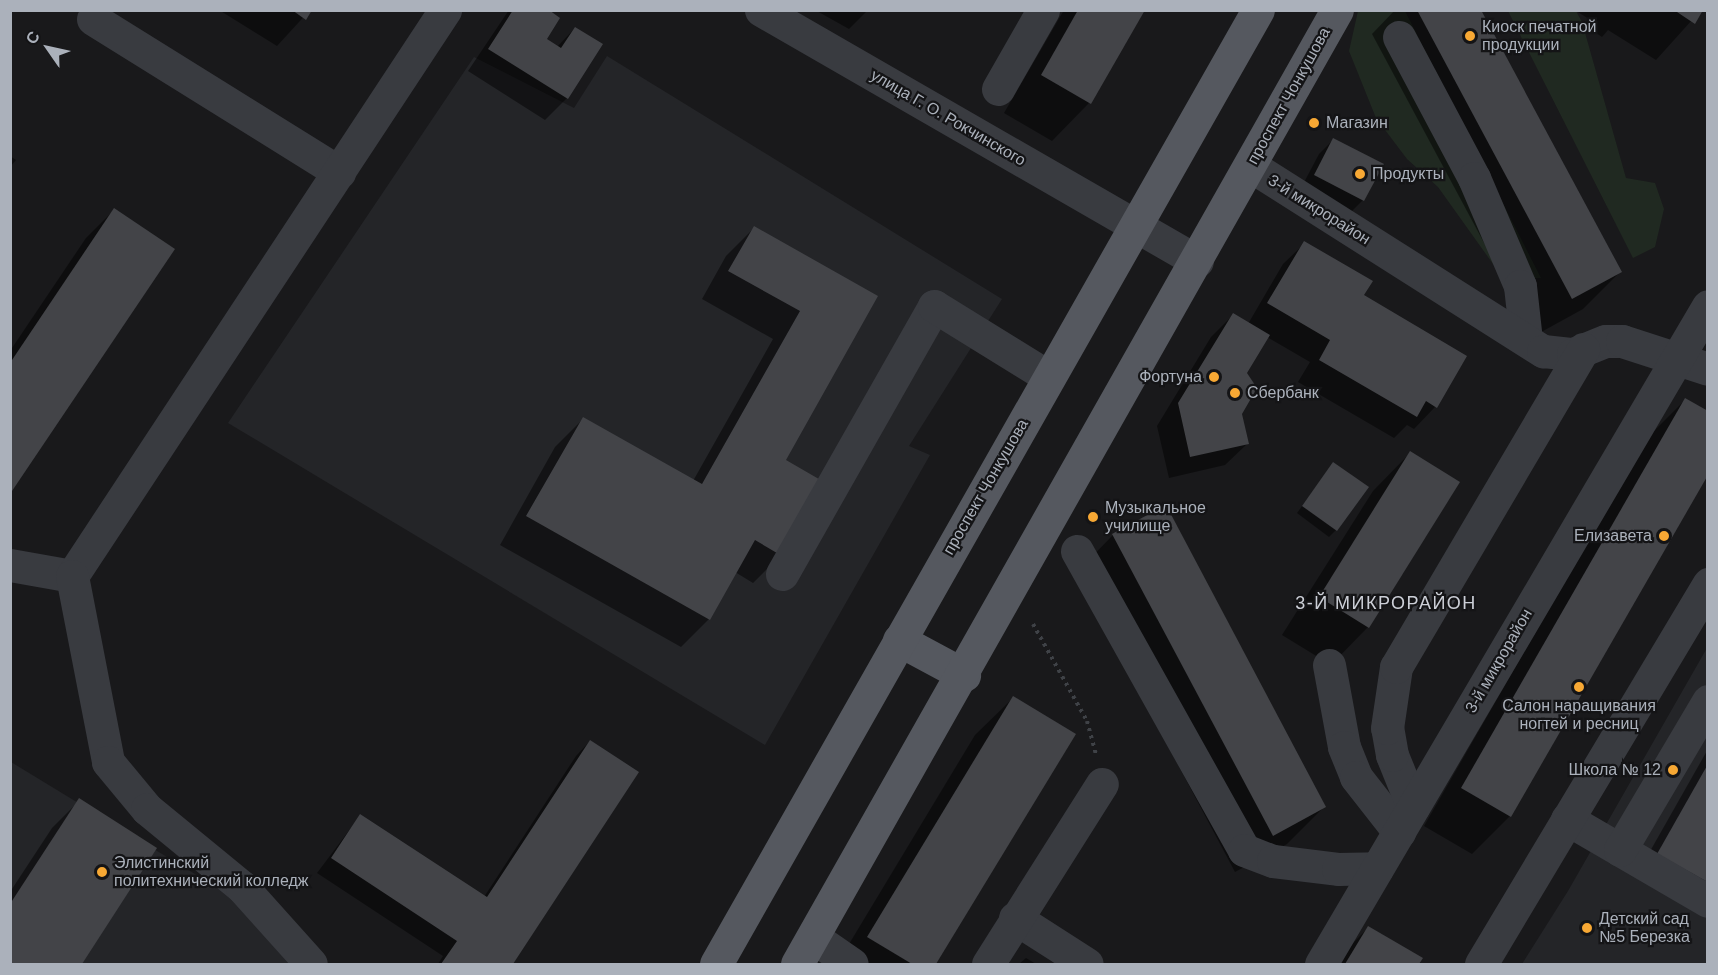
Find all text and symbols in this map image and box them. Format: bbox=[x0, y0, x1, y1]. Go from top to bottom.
place label: Киоск печатной продукции bbox=[1482, 17, 1597, 55]
north arrow bbox=[18, 18, 78, 78]
street label: проспект Чонкушова bbox=[1243, 24, 1335, 168]
text: С bbox=[22, 28, 43, 47]
marker: Киоск печатной продукции bbox=[1463, 29, 1477, 43]
street label: улица Г. О. Рокчинского bbox=[867, 66, 1029, 170]
place label: Магазин bbox=[1326, 113, 1388, 133]
marker: Магазин bbox=[1307, 116, 1321, 130]
place label: Продукты bbox=[1372, 164, 1444, 184]
marker: Продукты bbox=[1353, 167, 1367, 181]
street label: 3-й микрорайон bbox=[1264, 171, 1374, 249]
place label: Фортуна bbox=[1139, 367, 1202, 387]
marker: Фортуна bbox=[1207, 370, 1221, 384]
place label: Сбербанк bbox=[1247, 383, 1319, 403]
marker: Сбербанк bbox=[1228, 386, 1242, 400]
street label: проспект Чонкушова bbox=[939, 416, 1033, 558]
place label: Музыкальное училище bbox=[1105, 498, 1206, 536]
marker: Музыкальное училище bbox=[1086, 510, 1100, 524]
place label: Елизавета bbox=[1574, 526, 1652, 546]
marker: Елизавета bbox=[1657, 529, 1671, 543]
district label: 3-Й МИКРОРАЙОН bbox=[1295, 592, 1477, 614]
street label: 3-й микрорайон bbox=[1461, 606, 1537, 716]
marker: Салон наращивания ногтей и ресниц bbox=[1572, 680, 1586, 694]
place label: Салон наращивания ногтей и ресниц bbox=[1502, 696, 1656, 734]
place label: Школа № 12 bbox=[1569, 760, 1661, 780]
marker: Школа № 12 bbox=[1666, 763, 1680, 777]
place label: Элистинский политехнический колледж bbox=[114, 853, 308, 891]
marker: Элистинский политехнический колледж bbox=[95, 865, 109, 879]
place label: Детский сад №5 Березка bbox=[1599, 909, 1690, 947]
marker: Детский сад №5 Березка bbox=[1580, 921, 1594, 935]

